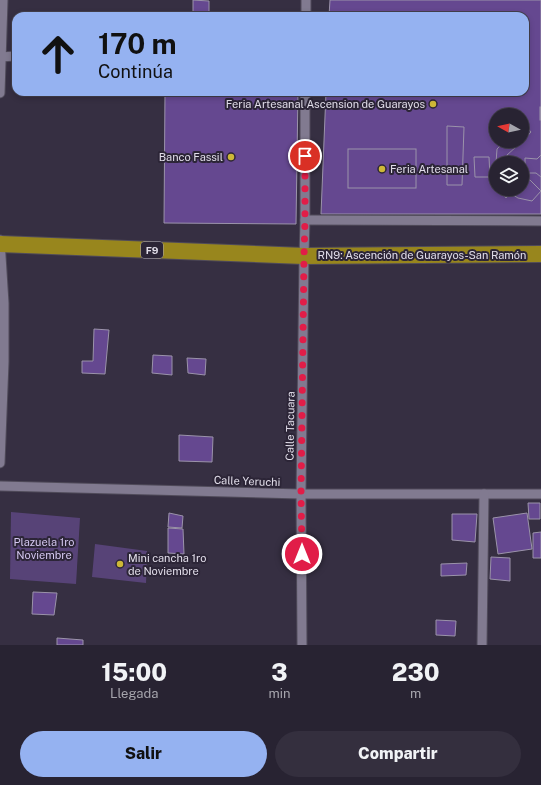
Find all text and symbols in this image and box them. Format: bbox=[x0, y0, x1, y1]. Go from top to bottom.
text: 170 m bbox=[98, 27, 177, 60]
icon: ahead bbox=[32, 28, 84, 80]
text: Continúa bbox=[98, 61, 173, 82]
place label: Feria Artesanal Ascension de Guarayos bbox=[226, 98, 425, 110]
marker: Feria Artesanal Ascension de Guarayos bbox=[428, 99, 438, 109]
north arrow bbox=[489, 108, 529, 148]
map controls bbox=[489, 108, 529, 196]
pin bbox=[288, 139, 322, 173]
icon: arrive bbox=[294, 145, 316, 167]
place label: Banco Fassil bbox=[159, 151, 223, 163]
marker: Banco Fassil bbox=[226, 152, 236, 162]
button: layers bbox=[489, 156, 529, 196]
place label: Feria Artesanal bbox=[390, 163, 468, 175]
marker: Feria Artesanal bbox=[377, 164, 387, 174]
road number: F9 bbox=[141, 242, 163, 258]
street label: RN9: Ascención de Guarayos-San Ramón bbox=[318, 249, 526, 261]
street label: Calle Tacuara bbox=[283, 391, 297, 461]
street label: Calle Yeruchi bbox=[214, 474, 280, 488]
position arrow bbox=[281, 533, 323, 575]
park label: Plazuela 1ro Noviembre bbox=[13, 536, 75, 561]
place label: Mini cancha 1ro de Noviembre bbox=[128, 552, 206, 577]
marker: Mini cancha 1ro de Noviembre bbox=[115, 559, 125, 569]
text: 15:00 bbox=[101, 658, 167, 686]
text: 3 bbox=[271, 658, 288, 686]
text: 230 bbox=[392, 658, 440, 686]
text: Llegada bbox=[110, 686, 158, 701]
text: min bbox=[268, 686, 290, 701]
text: m bbox=[410, 686, 421, 701]
button: Salir bbox=[20, 731, 267, 777]
button: Compartir bbox=[275, 731, 521, 777]

